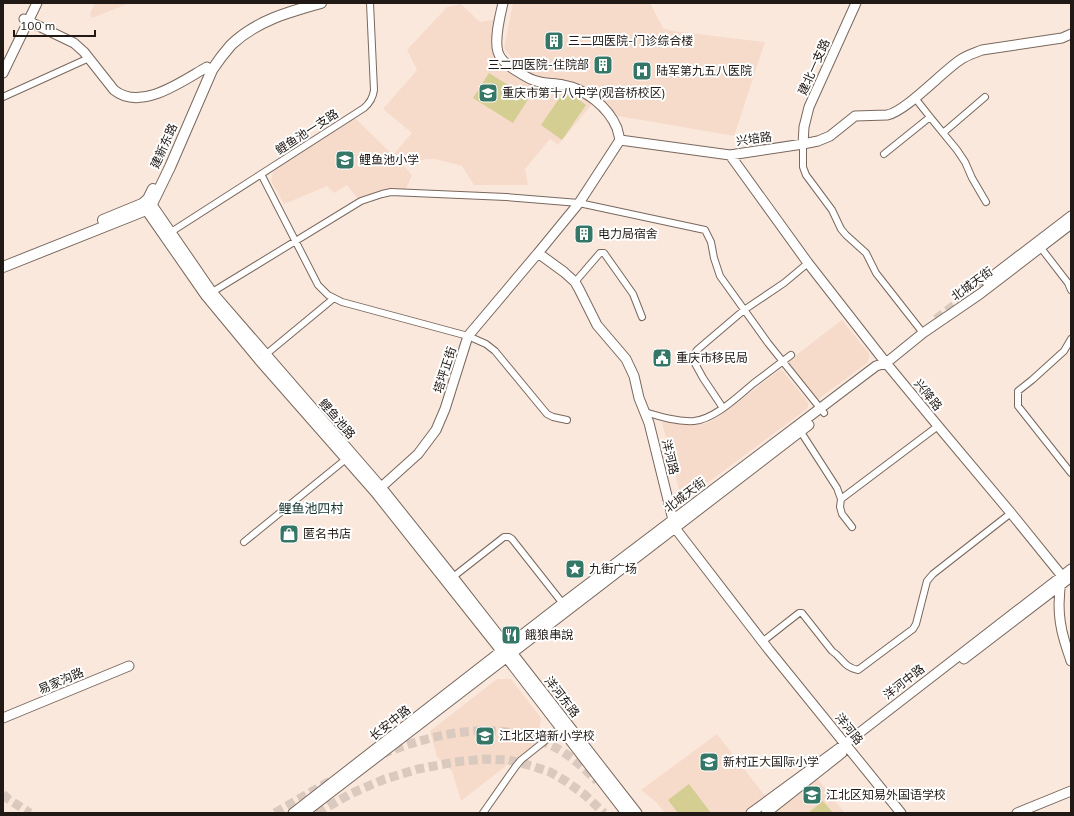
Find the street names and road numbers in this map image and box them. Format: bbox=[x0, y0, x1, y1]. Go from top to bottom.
street label: 建北一支路 bbox=[794, 36, 833, 97]
street label: 鲤鱼池一支路 bbox=[272, 106, 341, 157]
street label: 建新东路 bbox=[147, 121, 180, 171]
street label: 兴培路 bbox=[735, 129, 773, 148]
street label: 北城天街 bbox=[948, 263, 996, 304]
street label: 塔坪正街 bbox=[430, 345, 459, 395]
street label: 兴降路 bbox=[911, 376, 946, 413]
street label: 鲤鱼池路 bbox=[316, 396, 359, 442]
street label: 洋河路 bbox=[659, 438, 682, 476]
street label: 北城天街 bbox=[661, 474, 708, 515]
street label: 洋河中路 bbox=[880, 661, 927, 702]
street label: 易家沟路 bbox=[36, 664, 86, 697]
street label: 洋河东路 bbox=[542, 673, 583, 720]
street label: 长安中路 bbox=[366, 702, 413, 743]
street label: 洋河路 bbox=[832, 710, 867, 747]

